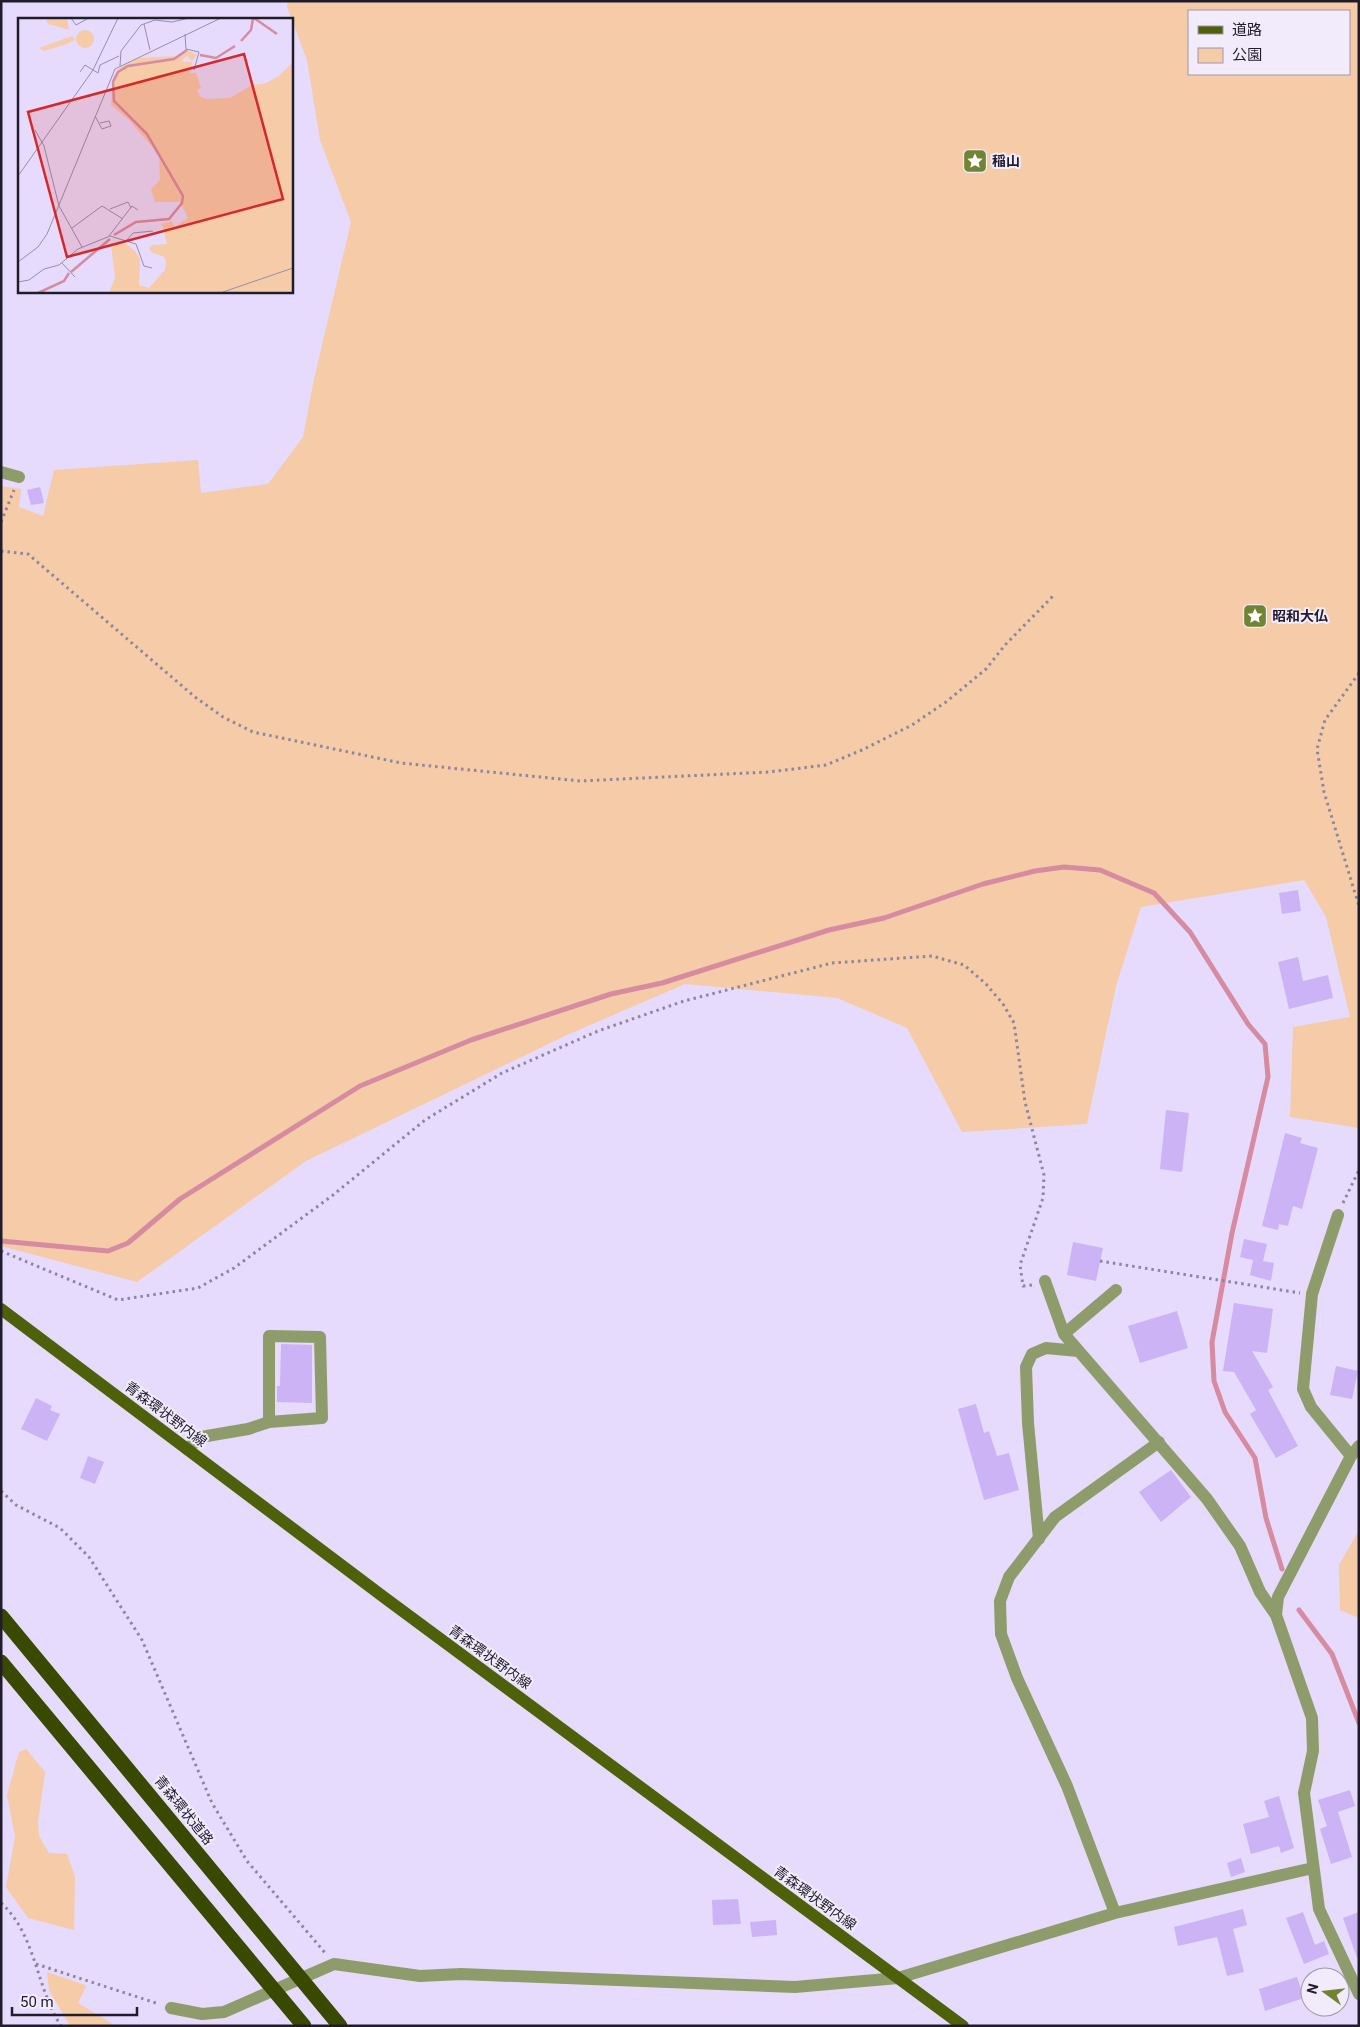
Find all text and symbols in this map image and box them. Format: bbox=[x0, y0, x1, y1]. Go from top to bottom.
legend bbox=[1188, 10, 1350, 75]
inset map bbox=[18, 18, 292, 292]
text: 道路 bbox=[1232, 21, 1262, 39]
text: 公園 bbox=[1232, 46, 1262, 64]
place icon: 稲山 bbox=[962, 148, 988, 174]
place label: 稲山 bbox=[992, 153, 1020, 169]
place icon: 昭和大仏 bbox=[1242, 603, 1268, 629]
place label: 昭和大仏 bbox=[1272, 608, 1328, 624]
street label: 青森環状野内線 bbox=[122, 1378, 210, 1450]
street label: 青森環状野内線 bbox=[446, 1622, 534, 1692]
street label: 青森環状道路 bbox=[151, 1772, 217, 1848]
street label: 青森環状野内線 bbox=[771, 1863, 859, 1933]
north arrow bbox=[1300, 1967, 1350, 2017]
text: N bbox=[1303, 1982, 1321, 1995]
scale bar bbox=[12, 1984, 138, 2016]
text: 50 m bbox=[20, 1993, 54, 2011]

